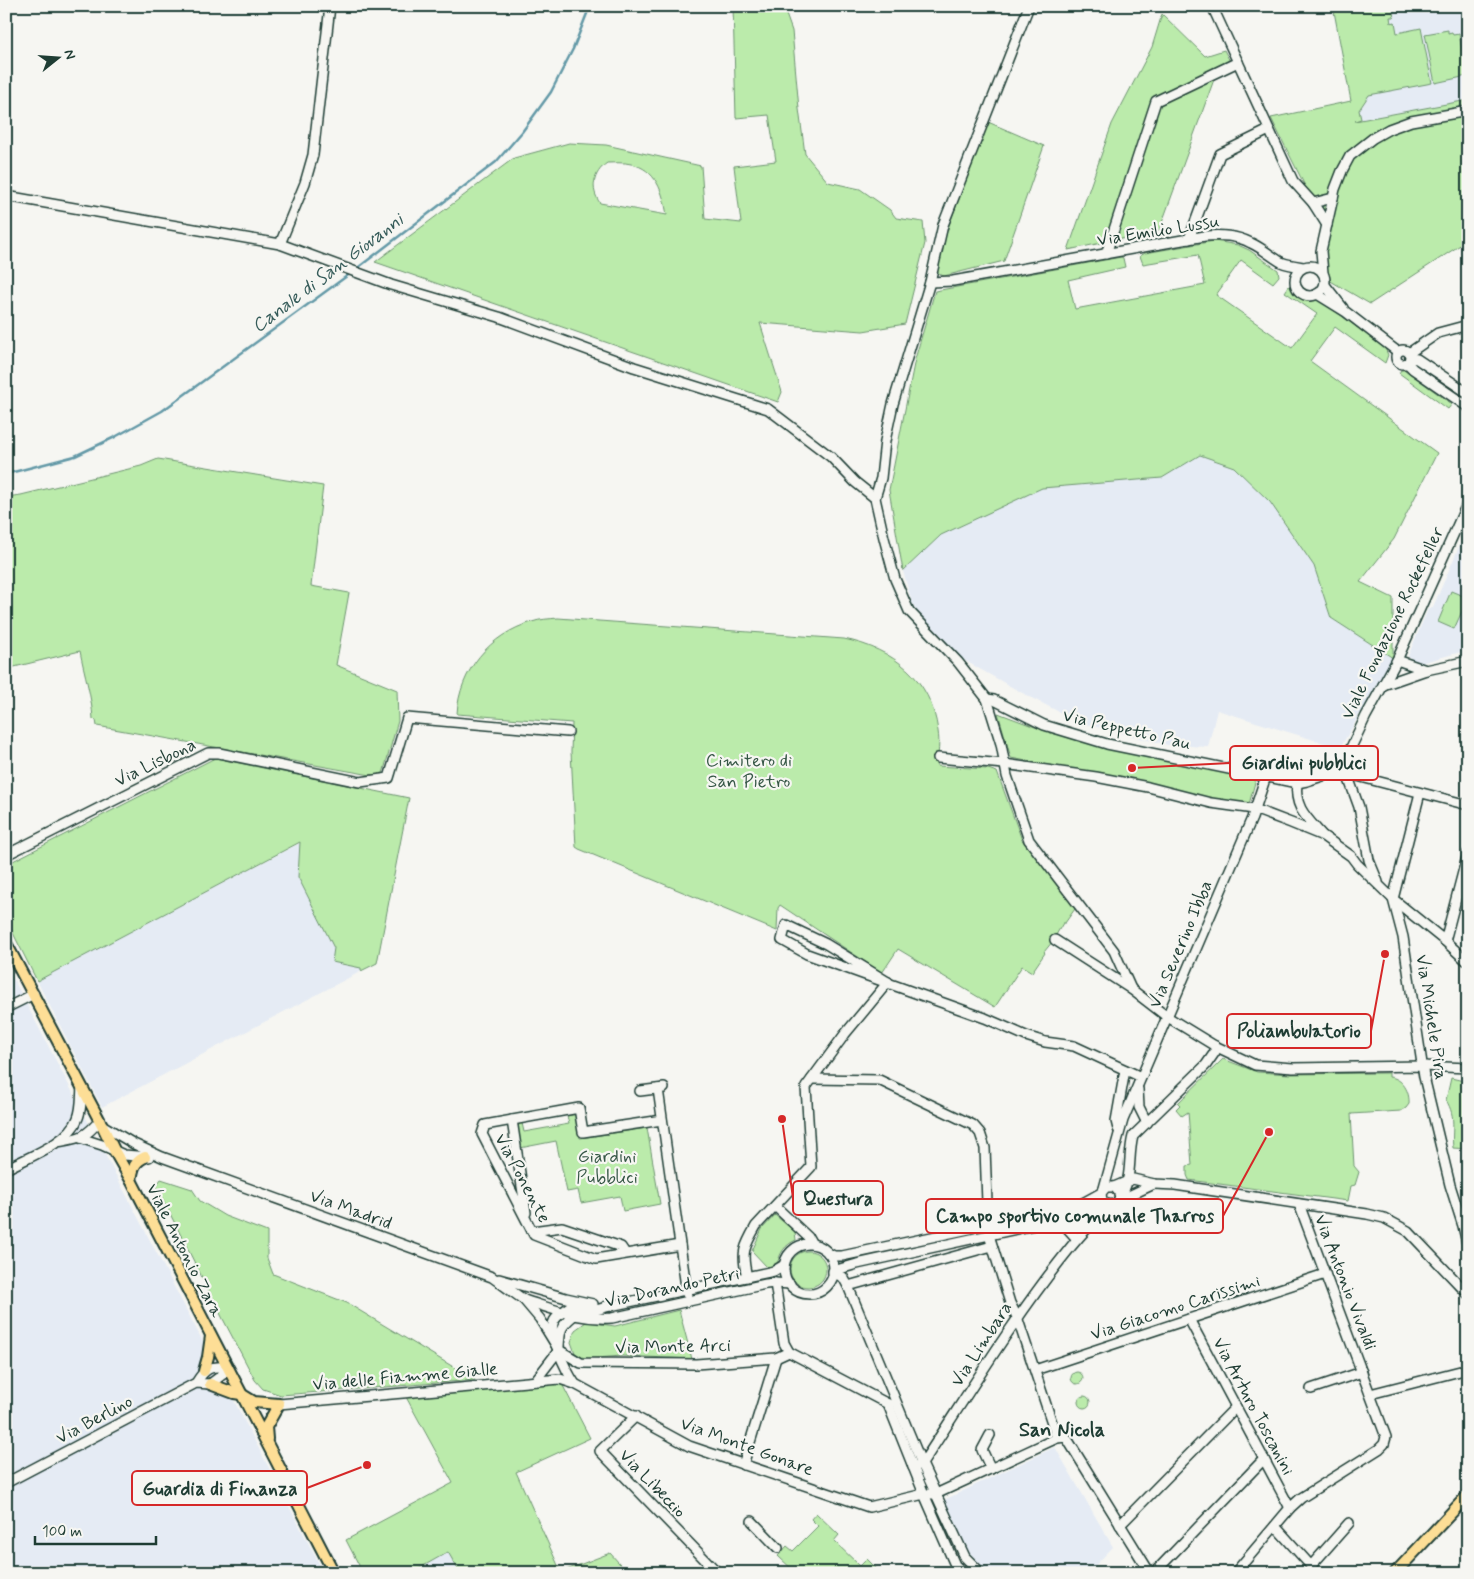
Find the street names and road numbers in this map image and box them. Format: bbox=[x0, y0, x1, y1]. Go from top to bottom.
street label: Via Emilio Lussu bbox=[1095, 209, 1221, 253]
street label: Viale Fondazione Rockefeller bbox=[1336, 523, 1450, 724]
street label: Via Peppetto Pau bbox=[1060, 704, 1193, 756]
street label: Via Lisbona bbox=[111, 733, 200, 793]
street label: Via Severino Ibba bbox=[1143, 877, 1219, 1012]
street label: Via Michele Pira bbox=[1409, 953, 1453, 1081]
street label: Via Ponente bbox=[488, 1129, 556, 1228]
street label: Viale Antonio Zara bbox=[140, 1179, 228, 1322]
street label: Via Madrid bbox=[306, 1184, 395, 1236]
street label: Via Antonio Vivaldi bbox=[1308, 1211, 1382, 1354]
street label: Via Dorando Petri bbox=[603, 1262, 742, 1314]
street label: Via Giacomo Carissimi bbox=[1087, 1269, 1263, 1347]
street label: Via Limbara bbox=[945, 1297, 1018, 1392]
street label: Via Arturo Toscanini bbox=[1207, 1333, 1300, 1480]
street label: Via Monte Arci bbox=[615, 1334, 731, 1360]
street label: Via delle Fiamme Gialle bbox=[311, 1357, 499, 1397]
street label: Via Berlino bbox=[52, 1390, 137, 1450]
street label: Via Monte Gonare bbox=[677, 1412, 817, 1482]
street label: Via Libeccio bbox=[613, 1444, 691, 1523]

